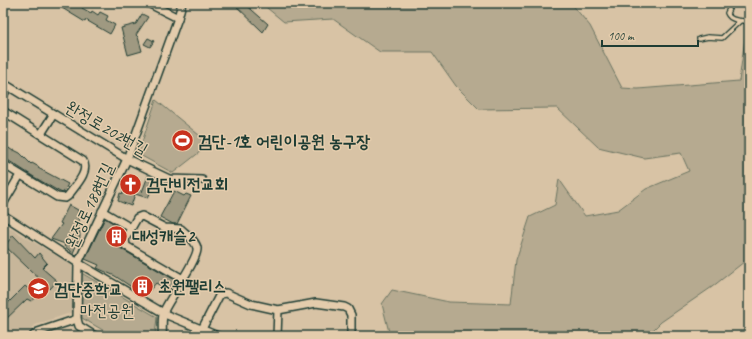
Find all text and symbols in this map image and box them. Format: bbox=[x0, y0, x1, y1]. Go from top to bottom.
scale bar bbox=[602, 22, 698, 48]
text: 100 m bbox=[608, 28, 635, 44]
street label: 완정로202번길 bbox=[62, 96, 152, 161]
sports icon: 검단-1호 어린이공원 농구장 bbox=[169, 128, 195, 154]
place label: 검단-1호 어린이공원 농구장 bbox=[198, 131, 370, 152]
street label: 완정로188번길 bbox=[61, 159, 118, 251]
church icon: 검단비전교회 bbox=[118, 171, 144, 197]
place label: 검단비전교회 bbox=[146, 174, 228, 195]
building icon: 대성캐슬2 bbox=[104, 223, 130, 249]
place label: 대성캐슬2 bbox=[132, 226, 196, 247]
building icon: 초원팰리스 bbox=[130, 273, 156, 299]
school or university icon: 검단중학교 bbox=[25, 276, 51, 302]
place label: 초원팰리스 bbox=[158, 276, 226, 297]
place label: 검단중학교 bbox=[54, 279, 122, 300]
park label: 마전공원 bbox=[80, 300, 134, 321]

